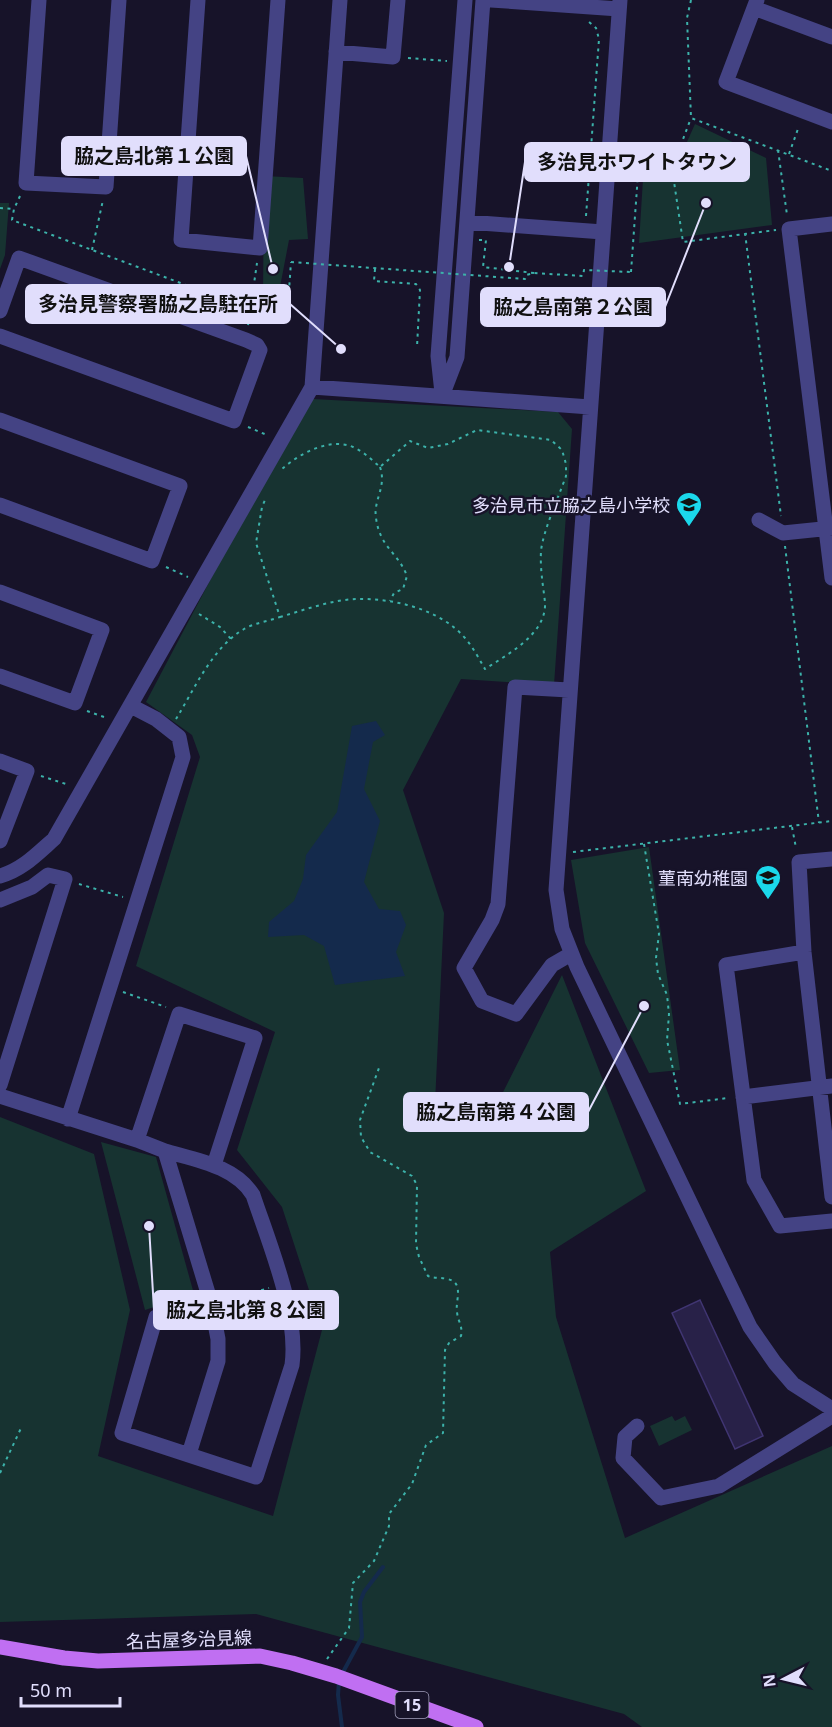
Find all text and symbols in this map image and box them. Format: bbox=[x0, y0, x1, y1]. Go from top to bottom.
callout: 脇之島北第１公園 bbox=[62, 137, 246, 175]
text: 脇之島北第１公園 bbox=[74, 142, 234, 169]
callout: 多治見ホワイトタウン bbox=[525, 143, 749, 181]
text: 多治見ホワイトタウン bbox=[537, 148, 737, 175]
callout: 多治見警察署脇之島駐在所 bbox=[26, 285, 290, 323]
callout: 脇之島南第２公園 bbox=[481, 288, 665, 326]
text: 多治見警察署脇之島駐在所 bbox=[38, 290, 278, 317]
text: 脇之島南第２公園 bbox=[493, 293, 653, 320]
school or university icon: 多治見市立脇之島小学校 bbox=[674, 490, 704, 528]
place label: 多治見市立脇之島小学校 bbox=[472, 493, 670, 517]
school or university icon: 菫南幼稚園 bbox=[753, 863, 783, 901]
place label: 菫南幼稚園 bbox=[658, 866, 748, 890]
callout: 脇之島南第４公園 bbox=[404, 1093, 588, 1131]
text: 脇之島南第４公園 bbox=[416, 1098, 576, 1125]
callout: 脇之島北第８公園 bbox=[154, 1291, 338, 1329]
text: 脇之島北第８公園 bbox=[166, 1296, 326, 1323]
street label: 名古屋多治見線 bbox=[126, 1625, 252, 1653]
north arrow bbox=[754, 1649, 814, 1709]
scale bar bbox=[21, 1670, 120, 1708]
text: N bbox=[757, 1673, 781, 1689]
text: 50 m bbox=[30, 1678, 72, 1702]
road number: 15 bbox=[396, 1692, 428, 1718]

